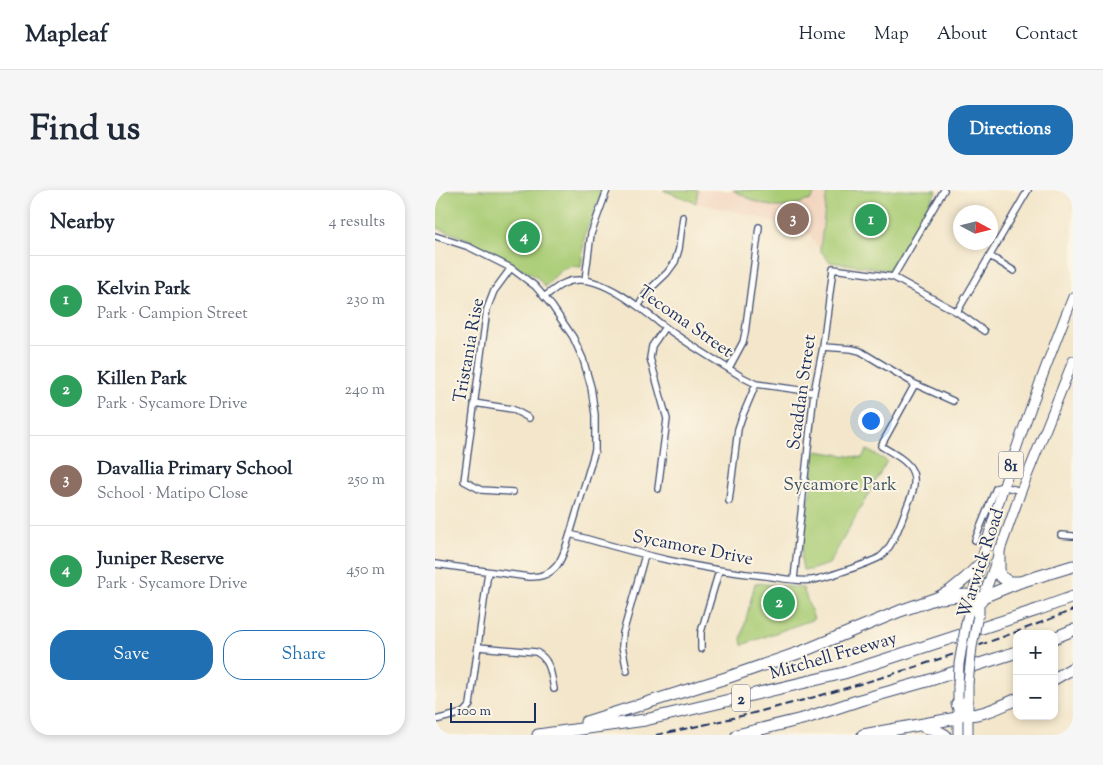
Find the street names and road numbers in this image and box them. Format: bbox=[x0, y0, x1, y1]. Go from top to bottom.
street label: Tecoma Street bbox=[632, 280, 738, 365]
street label: Tristania Rise bbox=[448, 296, 492, 405]
street label: Scaddan Street bbox=[782, 333, 824, 452]
road number: 81 bbox=[999, 452, 1023, 478]
street label: Warwick Road bbox=[952, 505, 1012, 622]
street label: Sycamore Drive bbox=[630, 525, 755, 573]
street label: Mitchell Freeway bbox=[767, 626, 900, 688]
road number: 2 bbox=[732, 684, 750, 712]

